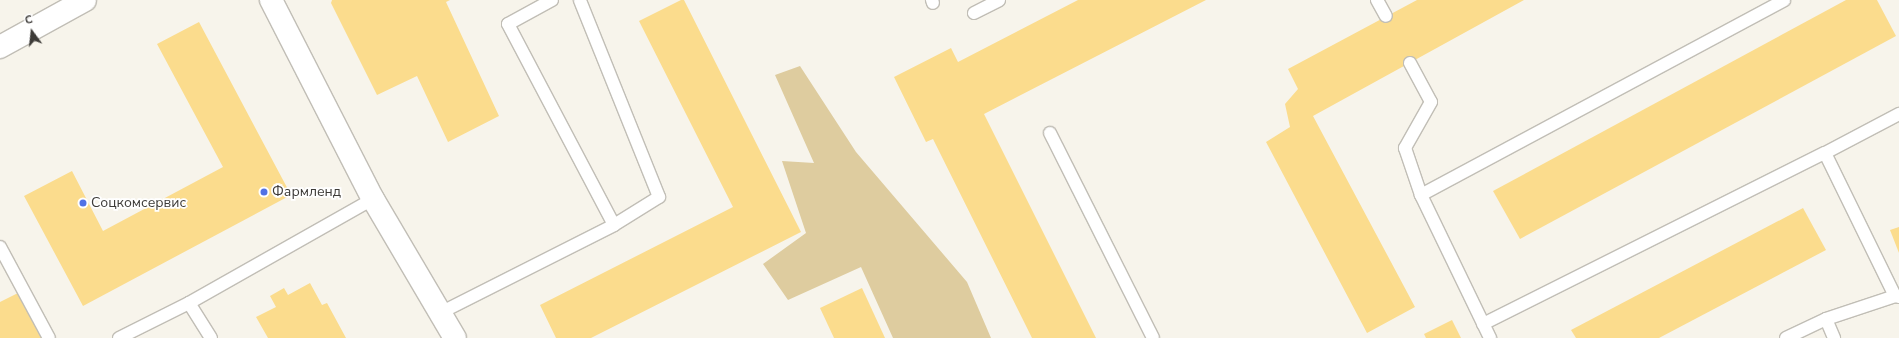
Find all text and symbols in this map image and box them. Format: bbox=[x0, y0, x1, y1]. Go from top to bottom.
north arrow bbox=[12, 12, 52, 52]
text: С bbox=[23, 12, 34, 28]
place label: Фармленд bbox=[272, 184, 341, 200]
marker: Фармленд bbox=[259, 187, 269, 197]
place label: Соцкомсервис bbox=[91, 195, 186, 211]
marker: Соцкомсервис bbox=[78, 198, 88, 208]

